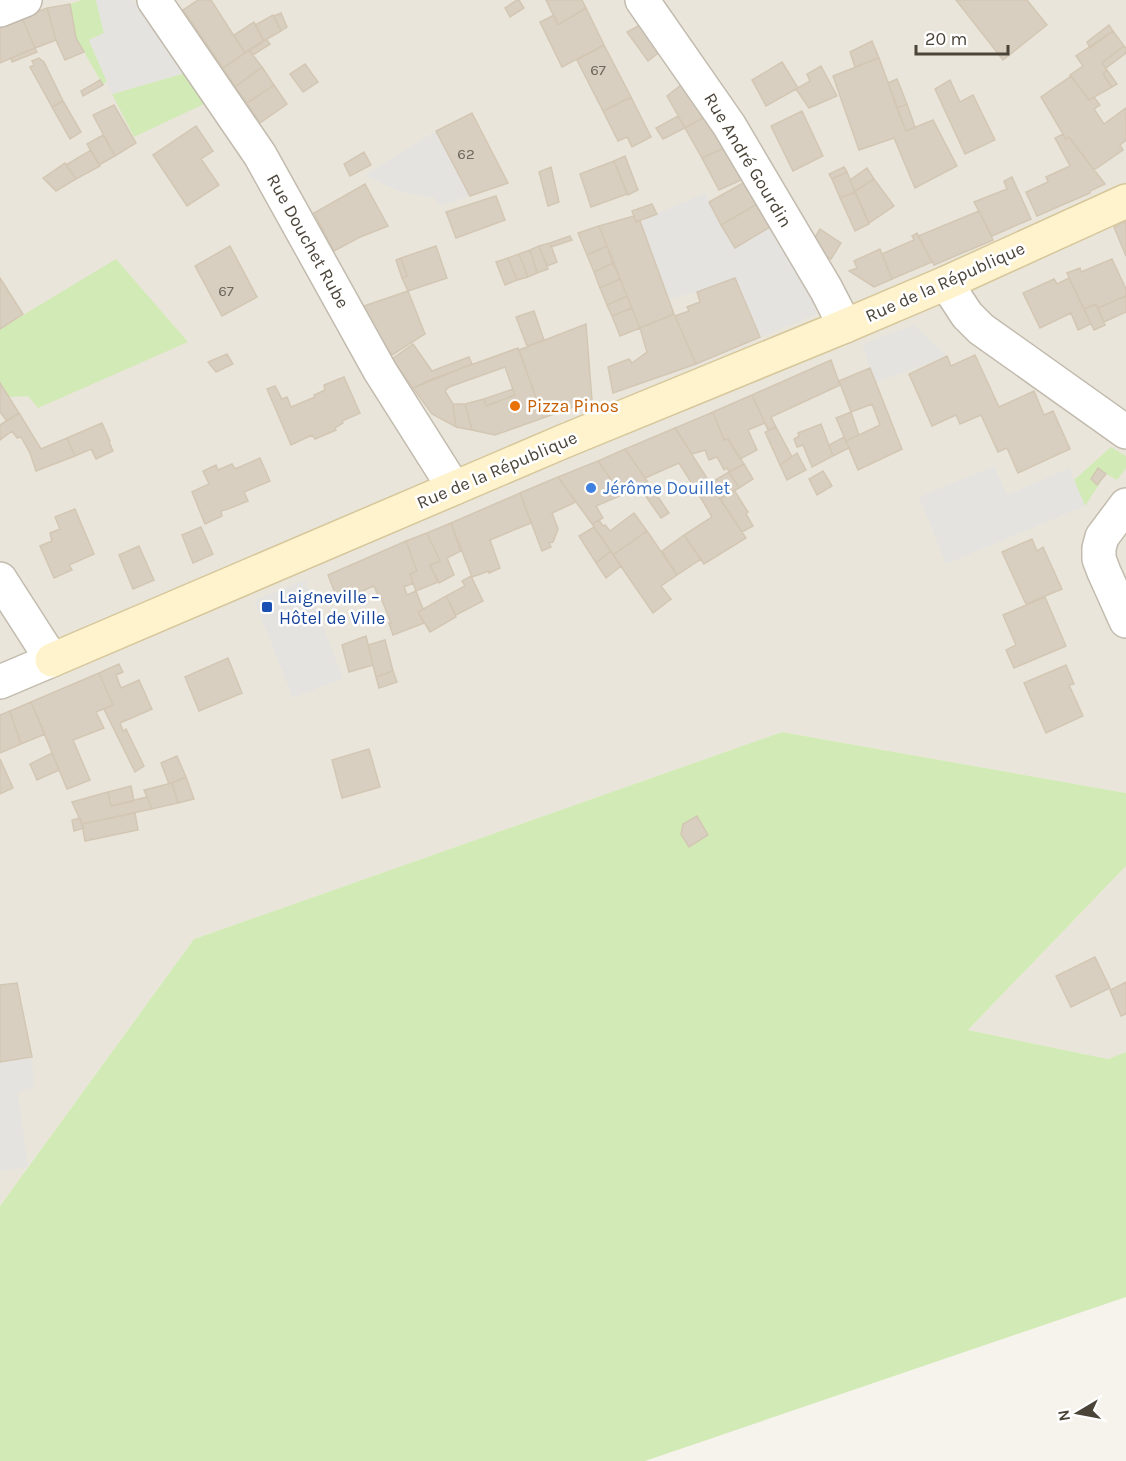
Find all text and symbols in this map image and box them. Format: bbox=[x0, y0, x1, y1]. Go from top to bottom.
scale bar bbox=[916, 18, 1008, 56]
text: 20 m bbox=[925, 28, 967, 50]
house number: 67 bbox=[590, 61, 606, 79]
street label: Rue André Gourdin bbox=[699, 89, 797, 231]
house number: 62 bbox=[457, 145, 475, 163]
street label: Rue Douchet Rube bbox=[262, 170, 354, 312]
street label: Rue de la République bbox=[862, 237, 1028, 327]
house number: 67 bbox=[218, 282, 234, 300]
place label: Pizza Pinos bbox=[527, 395, 619, 417]
marker: Pizza Pinos bbox=[508, 399, 522, 413]
street label: Rue de la République bbox=[413, 426, 581, 514]
place label: Jérôme Douillet bbox=[603, 477, 731, 499]
marker: Jérôme Douillet bbox=[584, 481, 598, 495]
place label: Laigneville – Hôtel de Ville bbox=[279, 586, 385, 629]
marker: Laigneville – Hôtel de Ville bbox=[260, 600, 274, 614]
north arrow bbox=[1048, 1383, 1108, 1443]
text: N bbox=[1053, 1408, 1074, 1423]

